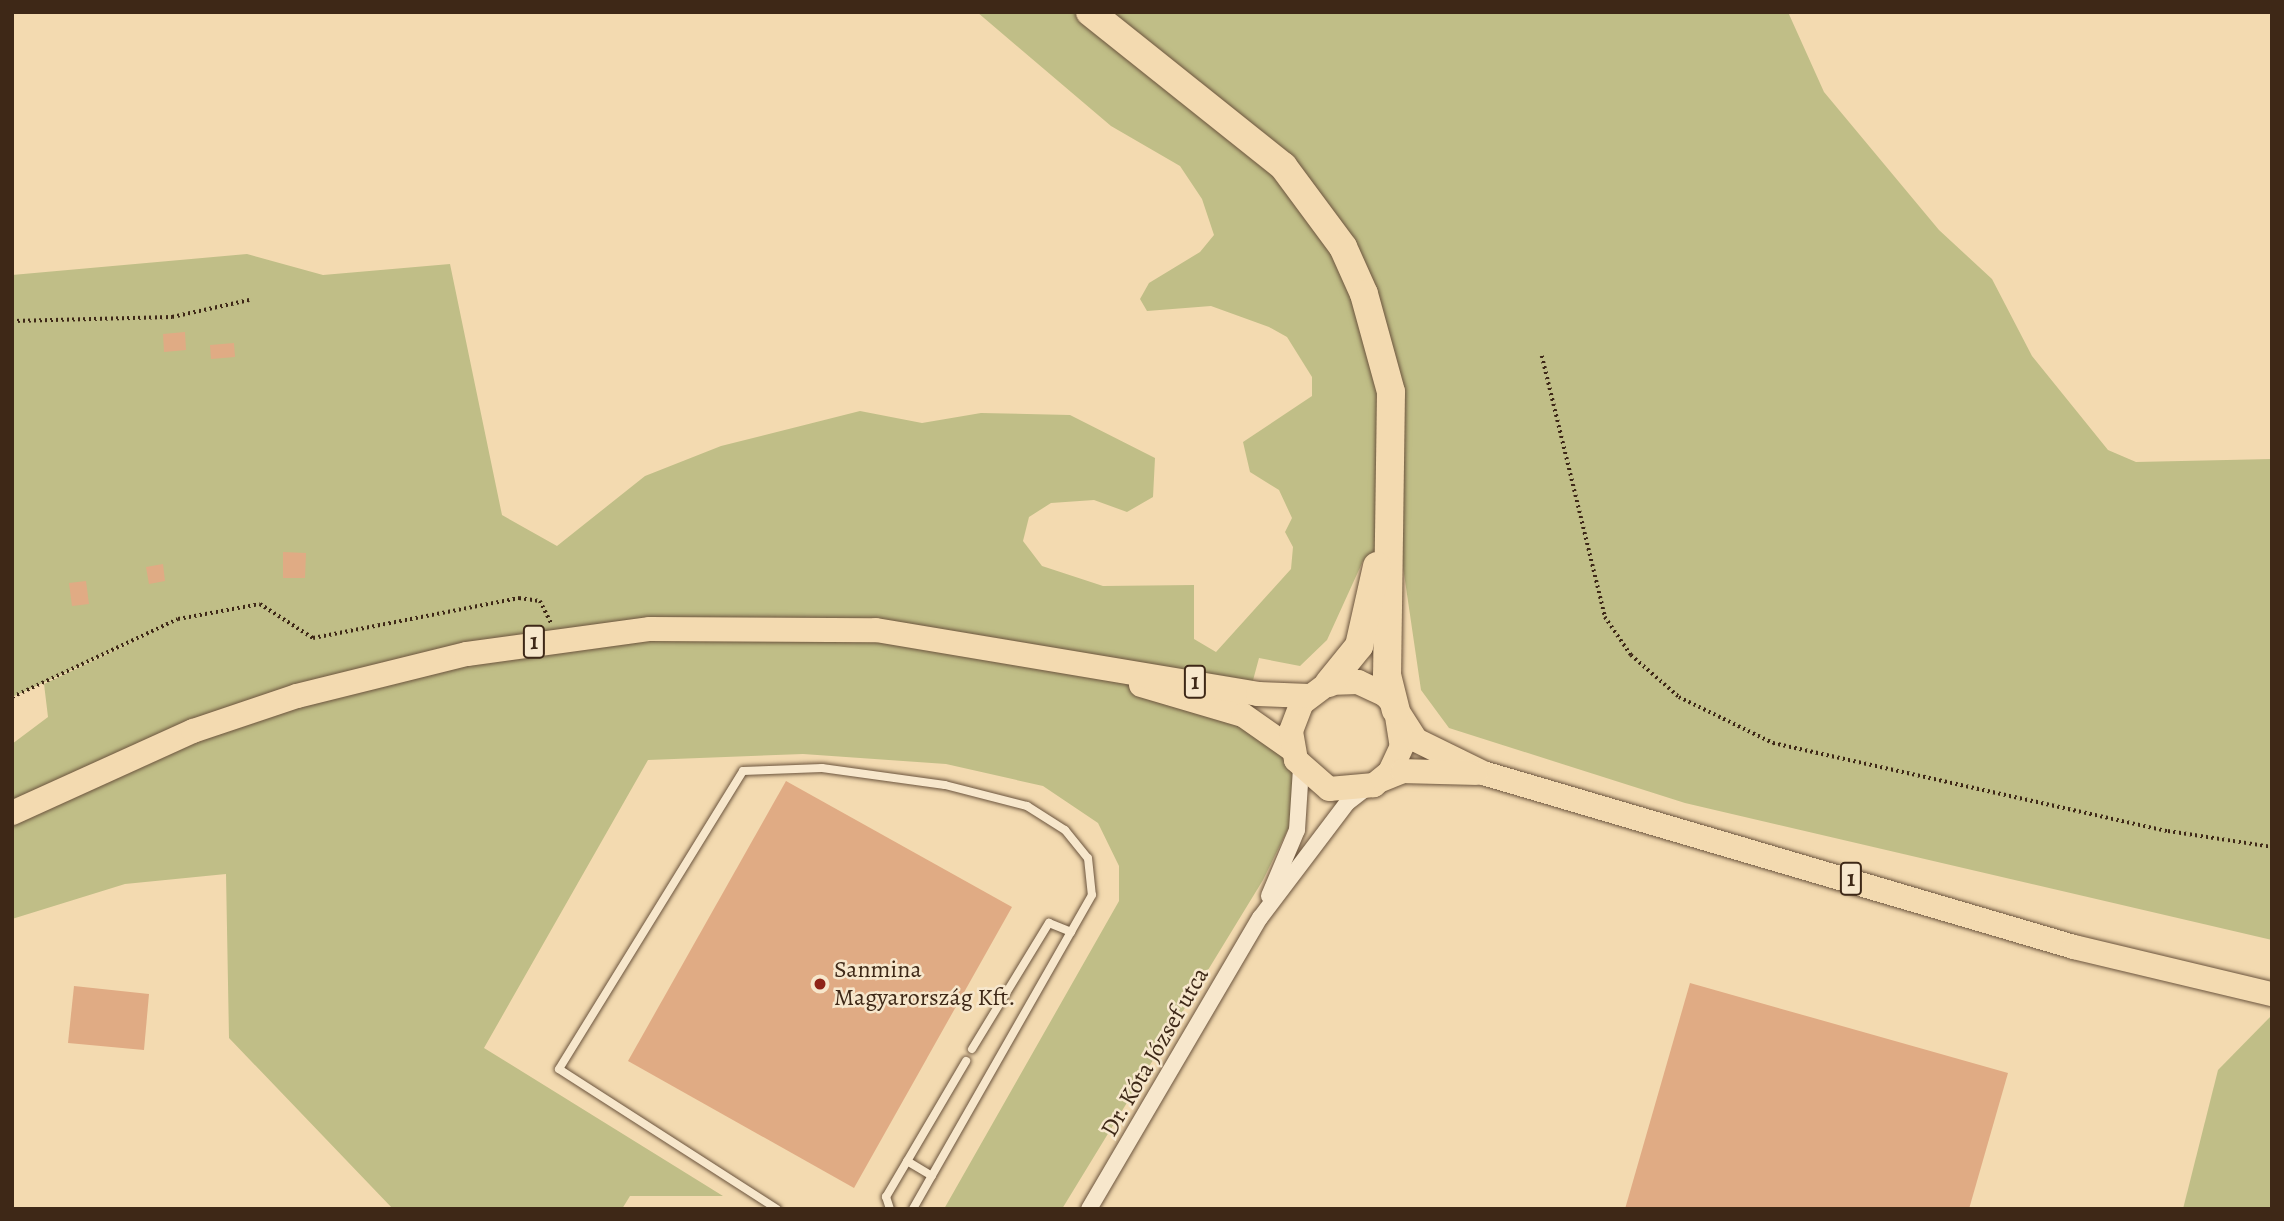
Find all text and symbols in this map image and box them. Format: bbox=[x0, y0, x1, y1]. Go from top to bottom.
road number: 1 bbox=[522, 622, 546, 662]
road number: 1 bbox=[1183, 662, 1207, 702]
road number: 1 bbox=[1839, 860, 1863, 898]
place label: Sanmina Magyarország Kft. bbox=[834, 956, 1016, 1012]
street label: Dr. Kóta József utca bbox=[1095, 962, 1215, 1142]
marker: Sanmina Magyarország Kft. bbox=[812, 976, 828, 992]

